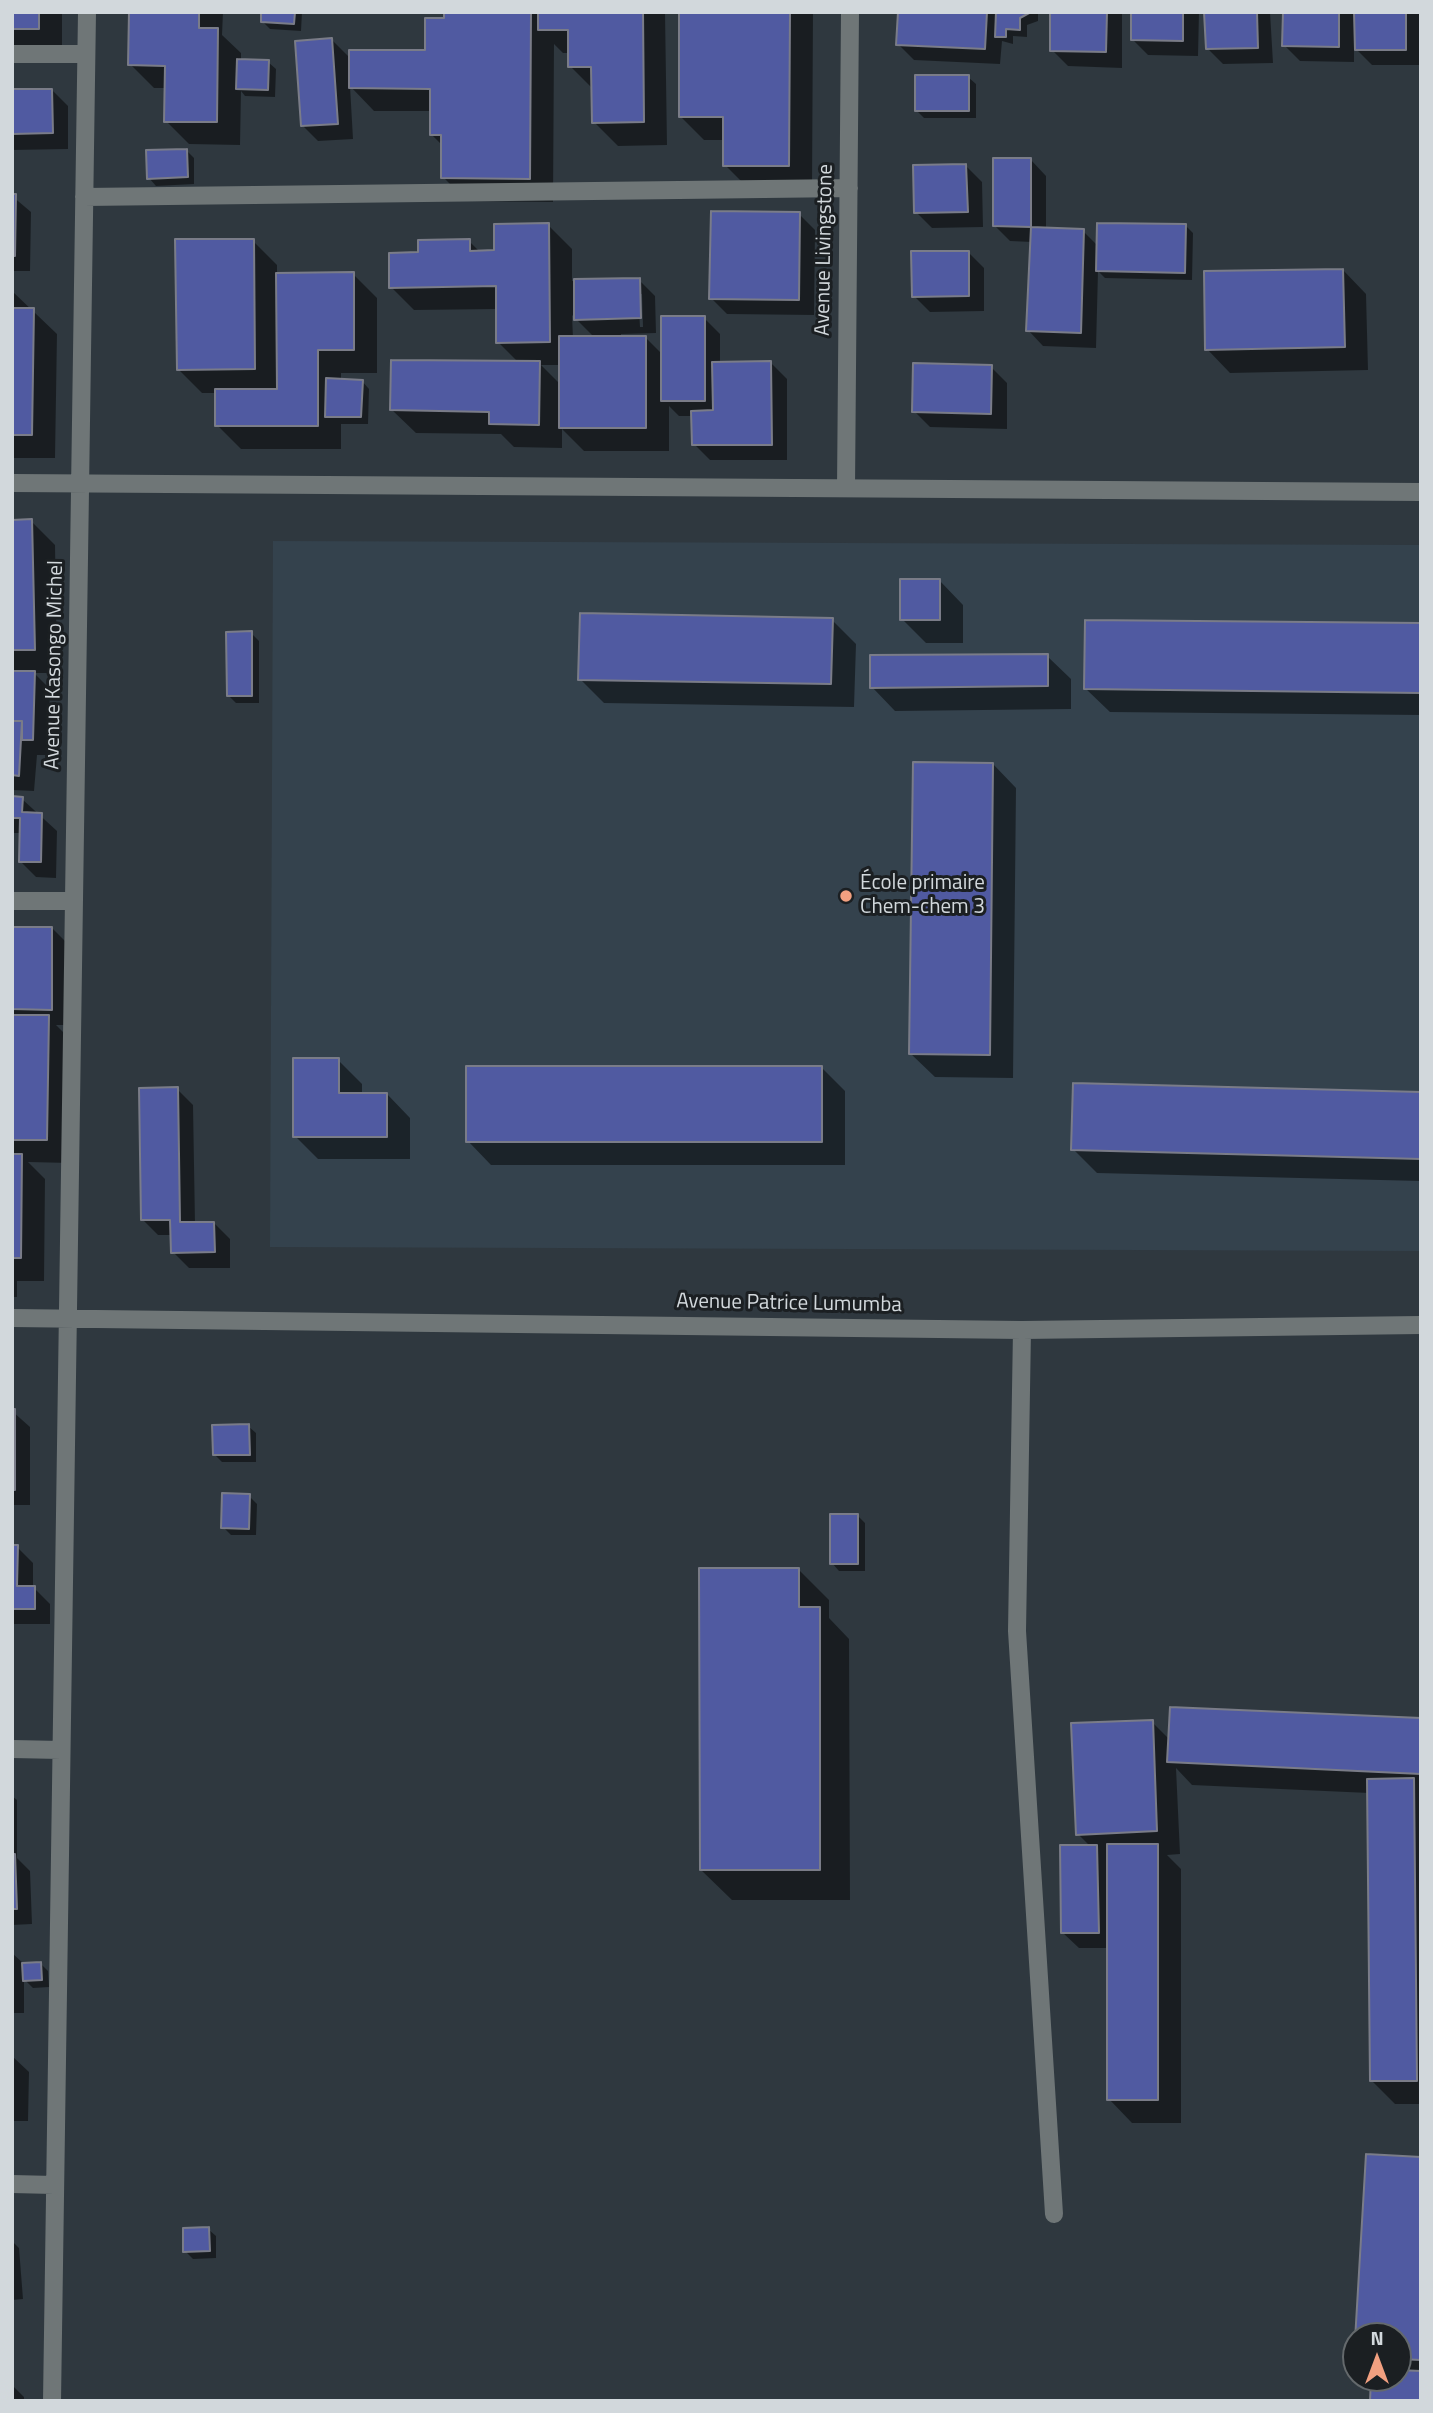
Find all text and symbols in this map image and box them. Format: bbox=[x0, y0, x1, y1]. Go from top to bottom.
street label: Avenue Livingstone bbox=[811, 164, 839, 336]
street label: Avenue Kasongo Michel bbox=[41, 560, 69, 770]
place label: École primaire Chem-chem 3 bbox=[860, 871, 985, 921]
marker: École primaire Chem-chem 3 bbox=[838, 888, 854, 904]
street label: Avenue Patrice Lumumba bbox=[676, 1289, 902, 1319]
north arrow bbox=[1342, 2322, 1412, 2392]
text: N bbox=[1370, 2323, 1384, 2352]

